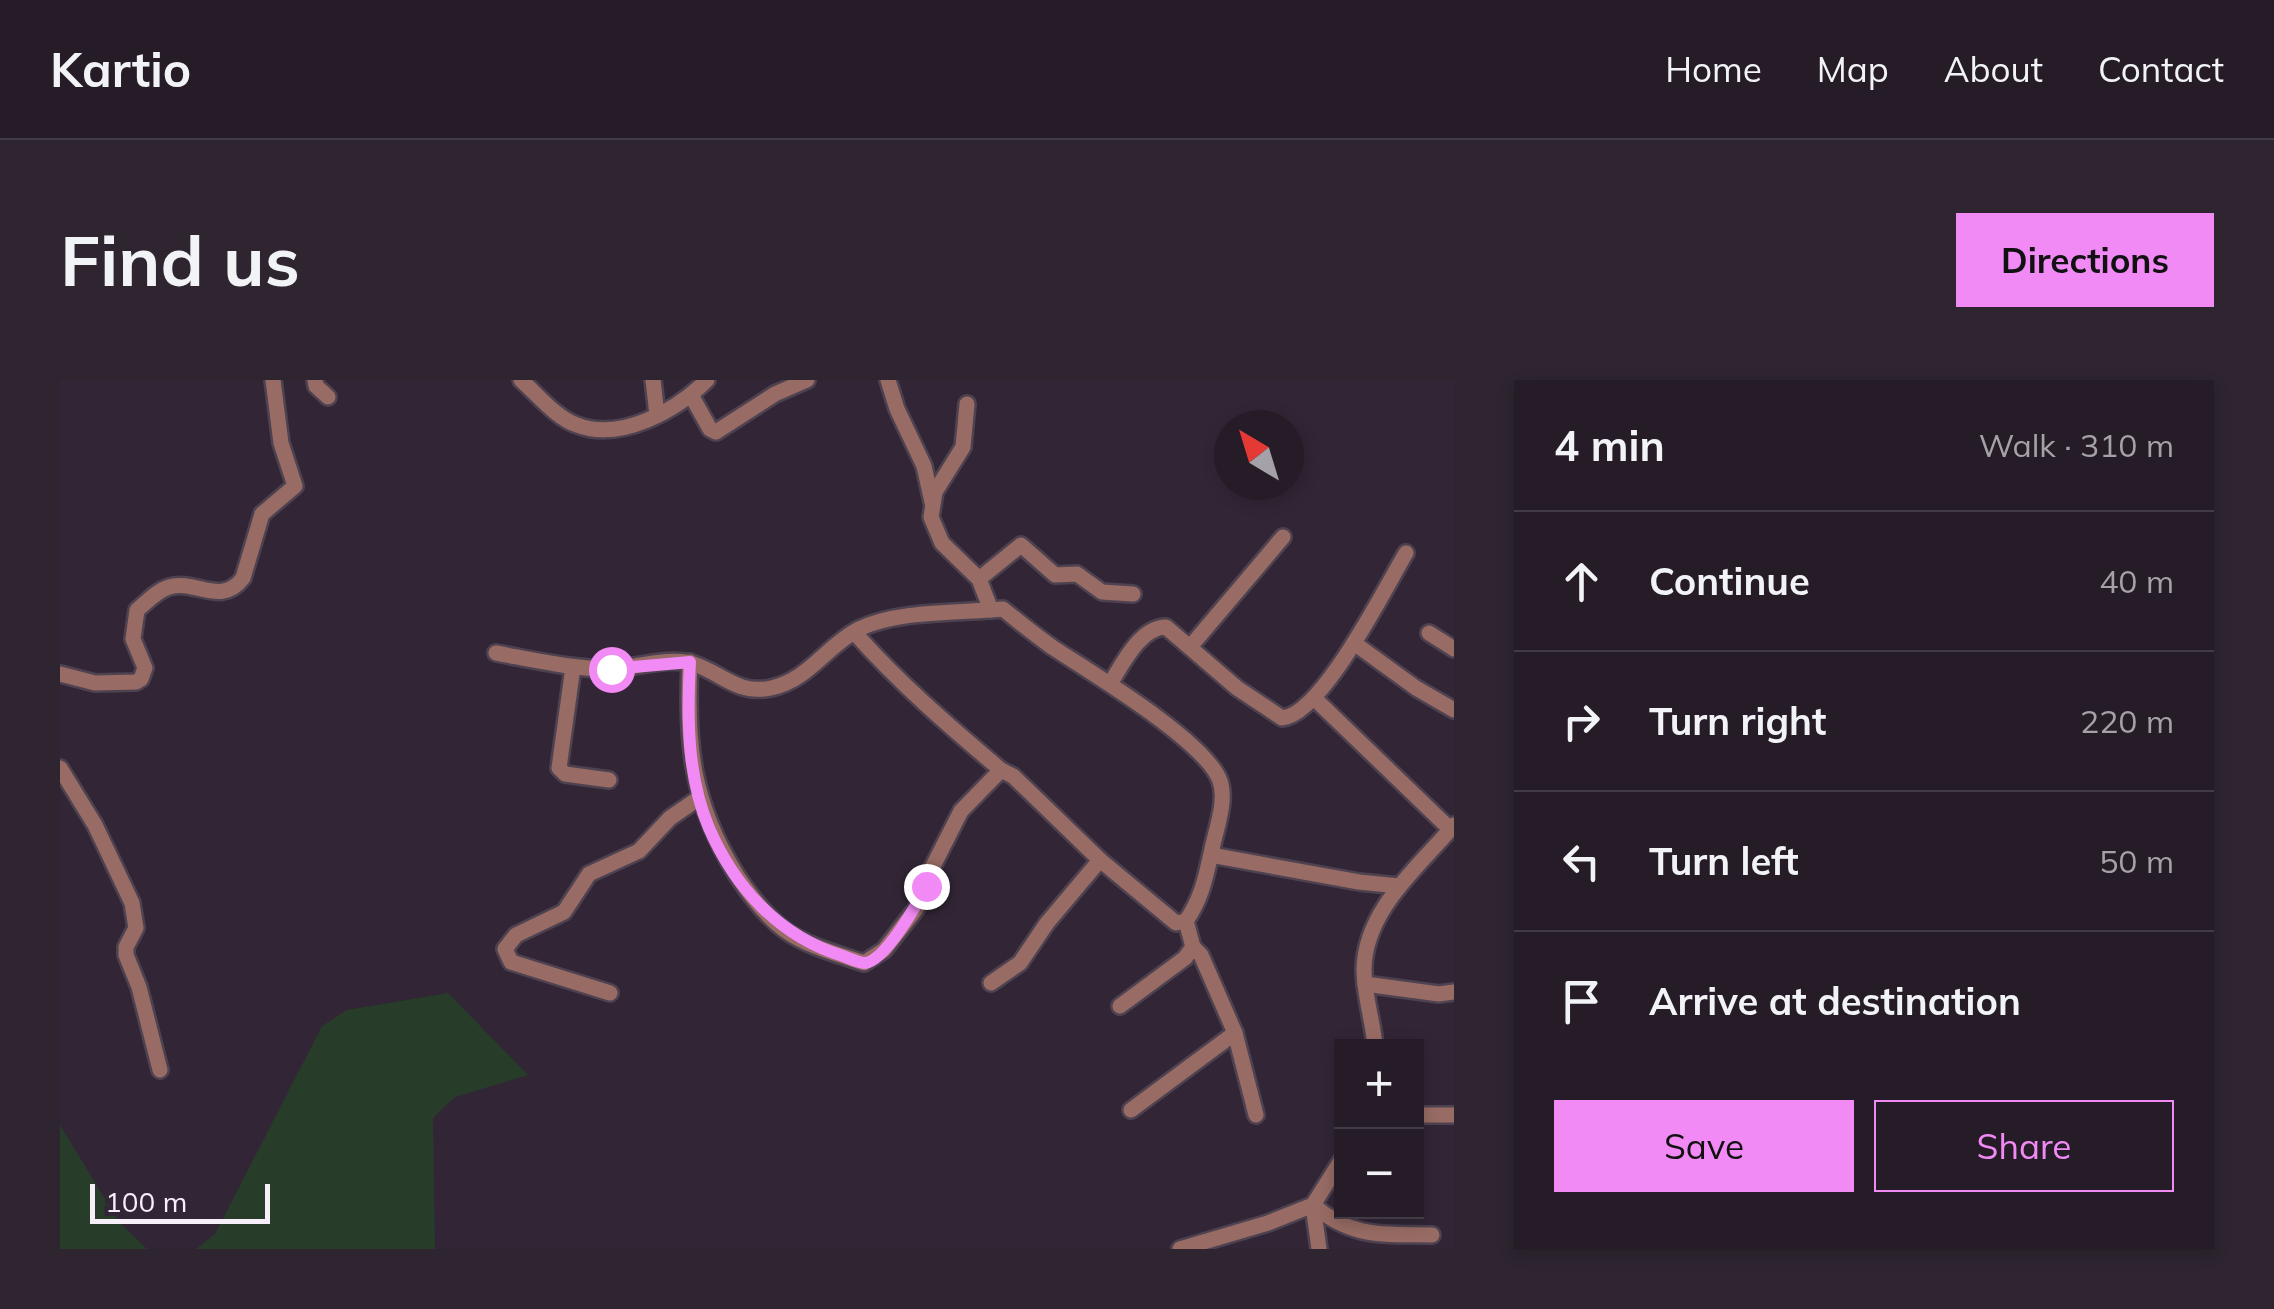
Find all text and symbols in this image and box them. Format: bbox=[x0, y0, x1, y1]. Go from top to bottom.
text: Kartio bbox=[50, 39, 191, 99]
text: Home bbox=[1665, 47, 1762, 91]
text: Map bbox=[1817, 47, 1889, 91]
text: About bbox=[1944, 47, 2043, 91]
text: Contact bbox=[2098, 47, 2224, 91]
button: Directions bbox=[1956, 213, 2214, 307]
text: Find us bbox=[60, 216, 300, 304]
north arrow bbox=[1214, 410, 1304, 500]
text: 4 min bbox=[1554, 419, 1665, 472]
text: Walk · 310 m bbox=[1979, 425, 2174, 465]
icon: ahead bbox=[1554, 554, 1609, 609]
text: Continue bbox=[1649, 557, 1810, 605]
text: 40 m bbox=[2099, 561, 2174, 601]
route start bbox=[589, 647, 635, 693]
icon: right bbox=[1554, 694, 1609, 749]
text: Turn right bbox=[1649, 697, 1826, 745]
text: 220 m bbox=[2080, 701, 2174, 741]
icon: left bbox=[1554, 834, 1609, 889]
text: Turn left bbox=[1649, 837, 1799, 885]
text: 50 m bbox=[2099, 841, 2174, 881]
route end bbox=[904, 864, 950, 910]
icon: arrive bbox=[1554, 974, 1609, 1029]
text: Arrive at destination bbox=[1649, 977, 2021, 1025]
map controls bbox=[1334, 1039, 1424, 1219]
button: + bbox=[1334, 1039, 1424, 1129]
button: Save bbox=[1554, 1100, 1854, 1192]
button: Share bbox=[1874, 1100, 2174, 1192]
button: − bbox=[1334, 1129, 1424, 1219]
scale bar bbox=[90, 1179, 270, 1224]
text: 100 m bbox=[105, 1184, 187, 1219]

